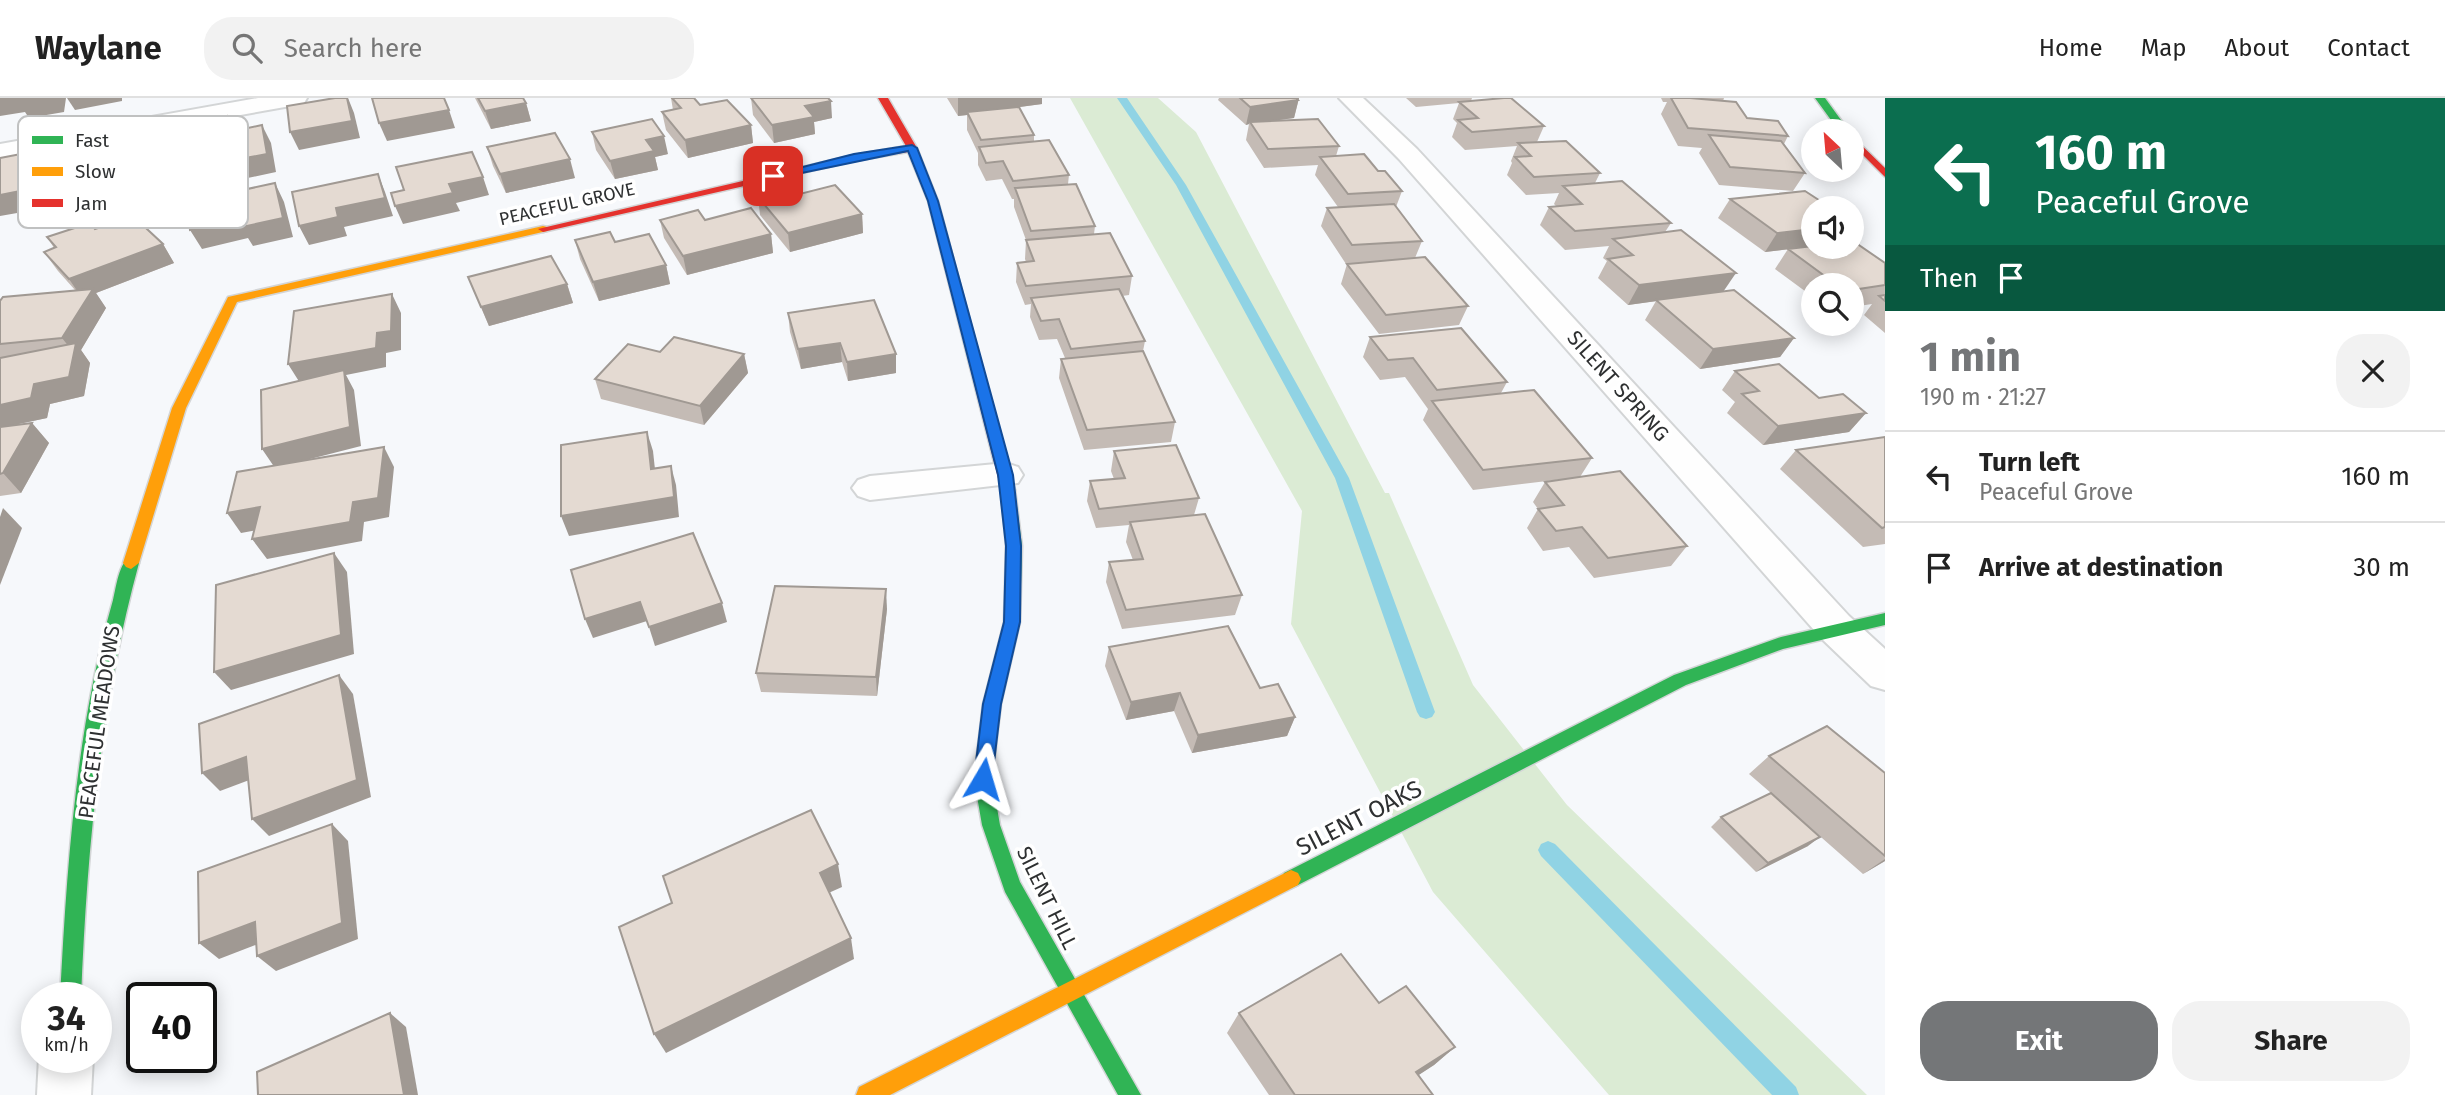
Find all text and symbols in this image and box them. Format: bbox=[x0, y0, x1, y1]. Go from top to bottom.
search box bbox=[204, 17, 694, 80]
text: Waylane bbox=[35, 28, 162, 68]
icon: search bbox=[228, 29, 266, 67]
text: Search here bbox=[284, 33, 423, 64]
text: Home bbox=[2039, 34, 2103, 62]
text: Map bbox=[2141, 34, 2187, 62]
text: About bbox=[2225, 34, 2289, 62]
text: Contact bbox=[2327, 34, 2410, 62]
legend bbox=[18, 116, 248, 228]
north arrow bbox=[1801, 119, 1864, 182]
map controls bbox=[1801, 119, 1864, 336]
text: 160 m bbox=[2035, 123, 2167, 182]
icon: left bbox=[1920, 126, 2011, 217]
text: Fast bbox=[75, 129, 109, 152]
pin bbox=[743, 146, 803, 206]
icon: arrive bbox=[754, 157, 792, 195]
text: Slow bbox=[75, 160, 116, 183]
street label: PEACEFUL GROVE bbox=[497, 178, 637, 230]
text: Peaceful Grove bbox=[2035, 183, 2250, 221]
text: Jam bbox=[75, 192, 107, 215]
button: sound bbox=[1801, 196, 1864, 259]
icon: arrive bbox=[1992, 259, 2030, 297]
text: Then bbox=[1920, 263, 1978, 294]
button: search bbox=[1801, 273, 1864, 336]
street label: SILENT SPRING bbox=[1561, 325, 1675, 447]
text: 1 min bbox=[1920, 332, 2021, 382]
button: close bbox=[2336, 334, 2410, 408]
text: 190 m · 21:27 bbox=[1920, 383, 2046, 411]
text: Turn left bbox=[1979, 447, 2080, 478]
icon: left bbox=[1920, 458, 1958, 496]
text: 160 m bbox=[2341, 461, 2410, 492]
text: Peaceful Grove bbox=[1979, 478, 2133, 506]
icon: arrive bbox=[1920, 549, 1958, 587]
text: Arrive at destination bbox=[1979, 552, 2223, 583]
text: 30 m bbox=[2353, 552, 2410, 583]
street label: PEACEFUL MEADOWS bbox=[73, 624, 125, 820]
position arrow bbox=[946, 742, 1020, 816]
street label: SILENT OAKS bbox=[1292, 774, 1426, 862]
street label: SILENT HILL bbox=[1011, 842, 1083, 954]
speed limit sign: 40 bbox=[126, 982, 217, 1073]
text: 34 bbox=[48, 997, 85, 1039]
button: Exit bbox=[1920, 1001, 2158, 1081]
button: Share bbox=[2172, 1001, 2410, 1081]
text: km/h bbox=[44, 1034, 89, 1056]

